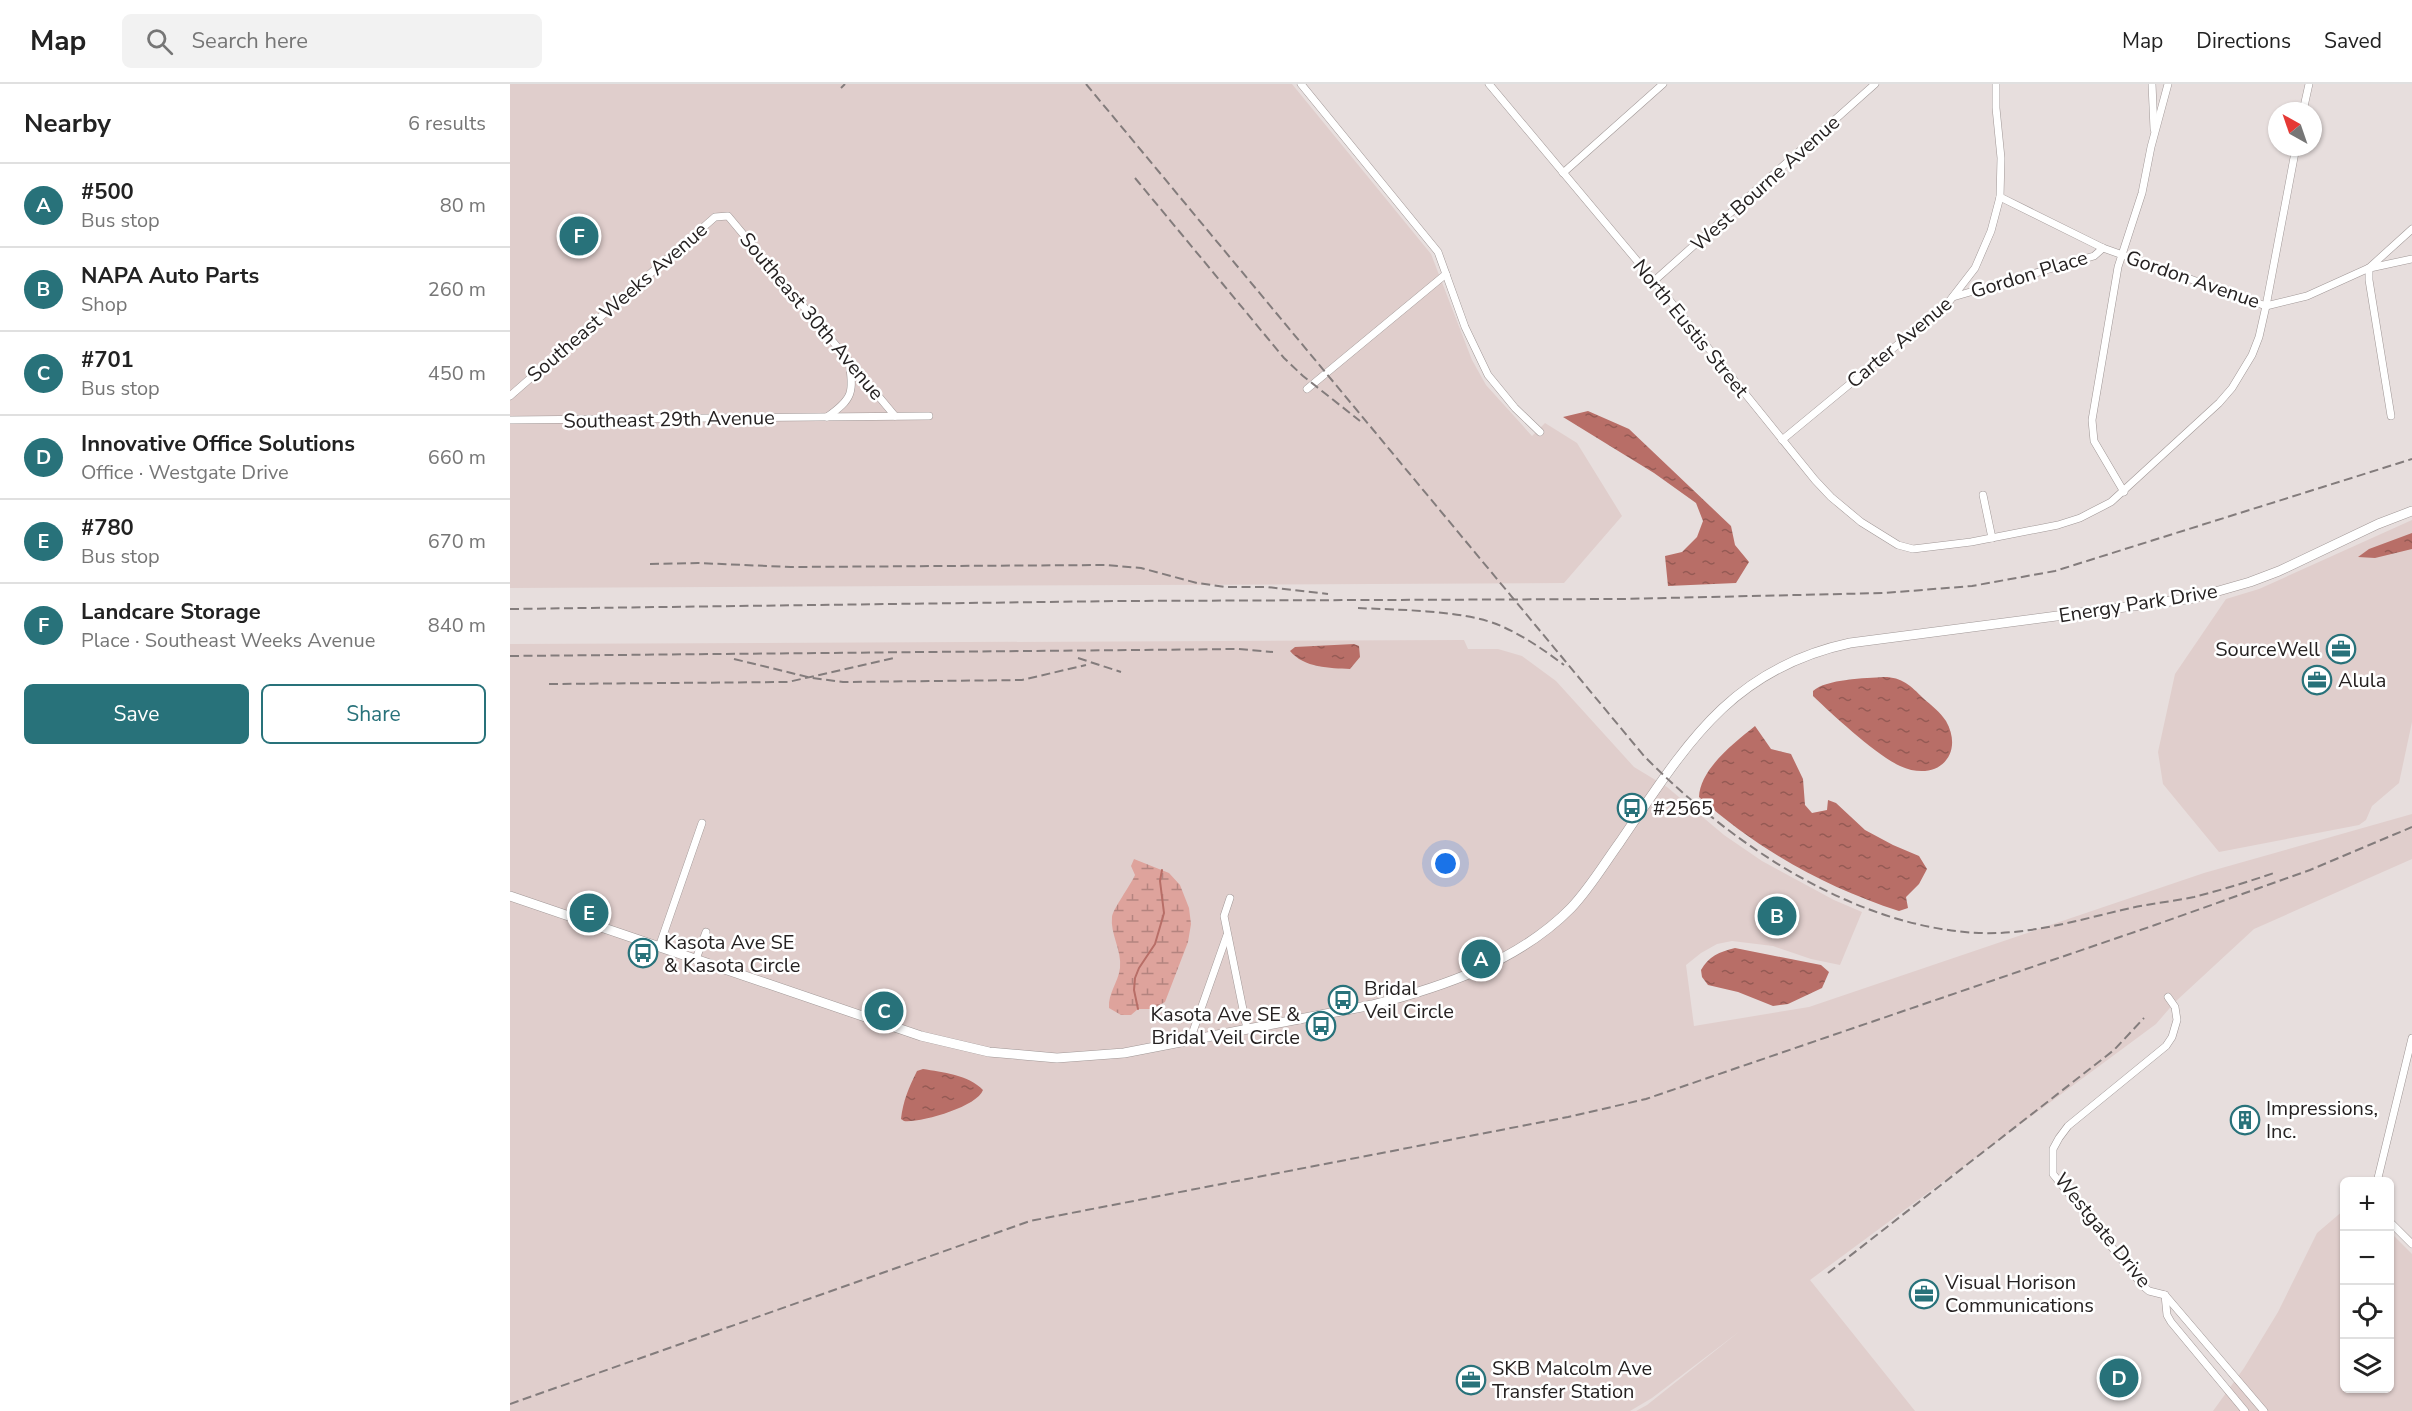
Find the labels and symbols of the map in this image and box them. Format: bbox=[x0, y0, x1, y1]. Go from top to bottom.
north arrow bbox=[2268, 102, 2322, 156]
street label: West Bourne Avenue bbox=[1685, 109, 1845, 257]
pin: F bbox=[560, 214, 598, 258]
street label: Southeast Weeks Avenue bbox=[521, 217, 713, 388]
street label: Southeast 30th Avenue bbox=[733, 227, 890, 406]
street label: Gordon Place bbox=[1967, 244, 2091, 305]
street label: Gordon Avenue bbox=[2122, 244, 2263, 315]
street label: North Eustis Street bbox=[1626, 254, 1755, 404]
street label: Carter Avenue bbox=[1841, 290, 1958, 394]
street label: Southeast 29th Avenue bbox=[563, 404, 775, 435]
street label: Energy Park Drive bbox=[2057, 578, 2219, 629]
office icon: SourceWell bbox=[2325, 633, 2357, 665]
place label: SourceWell bbox=[2215, 636, 2320, 663]
office icon: Alula bbox=[2301, 664, 2333, 696]
place label: Alula bbox=[2338, 667, 2386, 694]
bus stop icon: #2565 bbox=[1616, 792, 1648, 824]
place label: #2565 bbox=[1653, 795, 1713, 822]
your location bbox=[1431, 849, 1460, 878]
pin: E bbox=[570, 890, 608, 936]
pin: B bbox=[1758, 894, 1796, 938]
place label: Kasota Ave SE & Kasota Circle bbox=[664, 929, 800, 979]
pin: A bbox=[1462, 936, 1500, 982]
bus stop icon: Kasota Ave SE & Kasota Circle bbox=[627, 937, 659, 969]
place label: Bridal Veil Circle bbox=[1363, 975, 1454, 1025]
bus stop icon: Bridal Veil Circle bbox=[1327, 984, 1359, 1016]
pin: C bbox=[864, 988, 904, 1034]
place label: Kasota Ave SE & Bridal Veil Circle bbox=[1151, 1001, 1300, 1051]
bus stop icon: Kasota Ave SE & Bridal Veil Circle bbox=[1305, 1010, 1337, 1042]
place label: Impressions, Inc. bbox=[2266, 1095, 2378, 1145]
building icon: Impressions, Inc. bbox=[2229, 1104, 2261, 1136]
street label: Westgate Drive bbox=[2048, 1167, 2157, 1293]
place label: Visual Horison Communications bbox=[1944, 1269, 2094, 1319]
office icon: Visual Horison Communications bbox=[1908, 1278, 1940, 1310]
place label: SKB Malcolm Ave Transfer Station bbox=[1492, 1355, 1652, 1405]
pin: D bbox=[2100, 1356, 2138, 1400]
office icon: SKB Malcolm Ave Transfer Station bbox=[1455, 1364, 1487, 1396]

